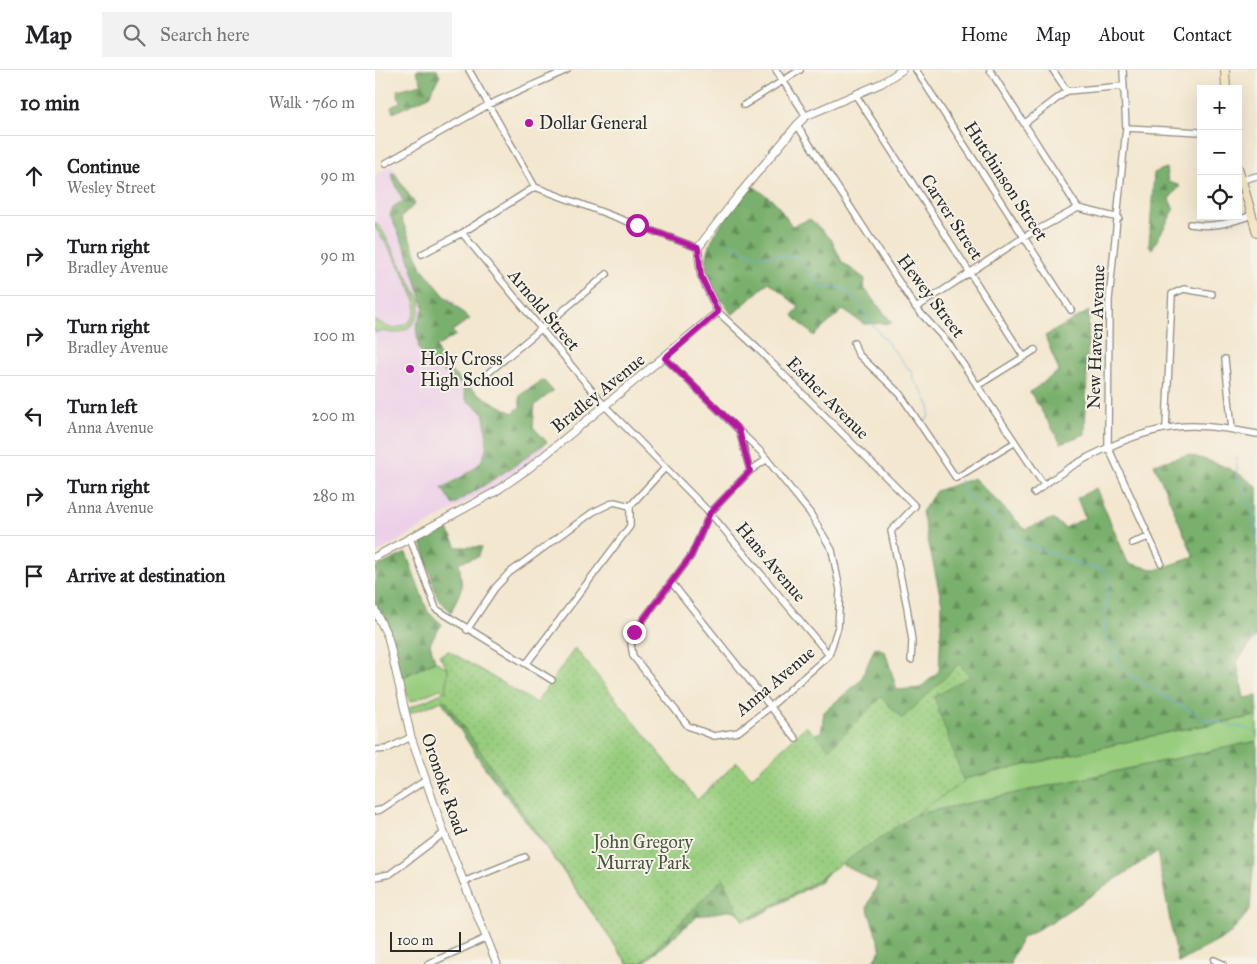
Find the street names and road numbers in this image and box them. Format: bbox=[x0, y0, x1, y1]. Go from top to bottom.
street label: Hutchinson Street bbox=[959, 117, 1053, 245]
street label: Carver Street bbox=[916, 170, 988, 265]
street label: Hewey Street bbox=[892, 250, 970, 343]
street label: Arnold Street bbox=[503, 264, 585, 356]
street label: New Haven Avenue bbox=[1082, 264, 1110, 410]
street label: Bradley Avenue bbox=[547, 349, 649, 437]
street label: Esther Avenue bbox=[782, 352, 874, 444]
street label: Hans Avenue bbox=[731, 518, 811, 606]
street label: Anna Avenue bbox=[730, 641, 819, 721]
street label: Oronoke Road bbox=[416, 730, 472, 838]

